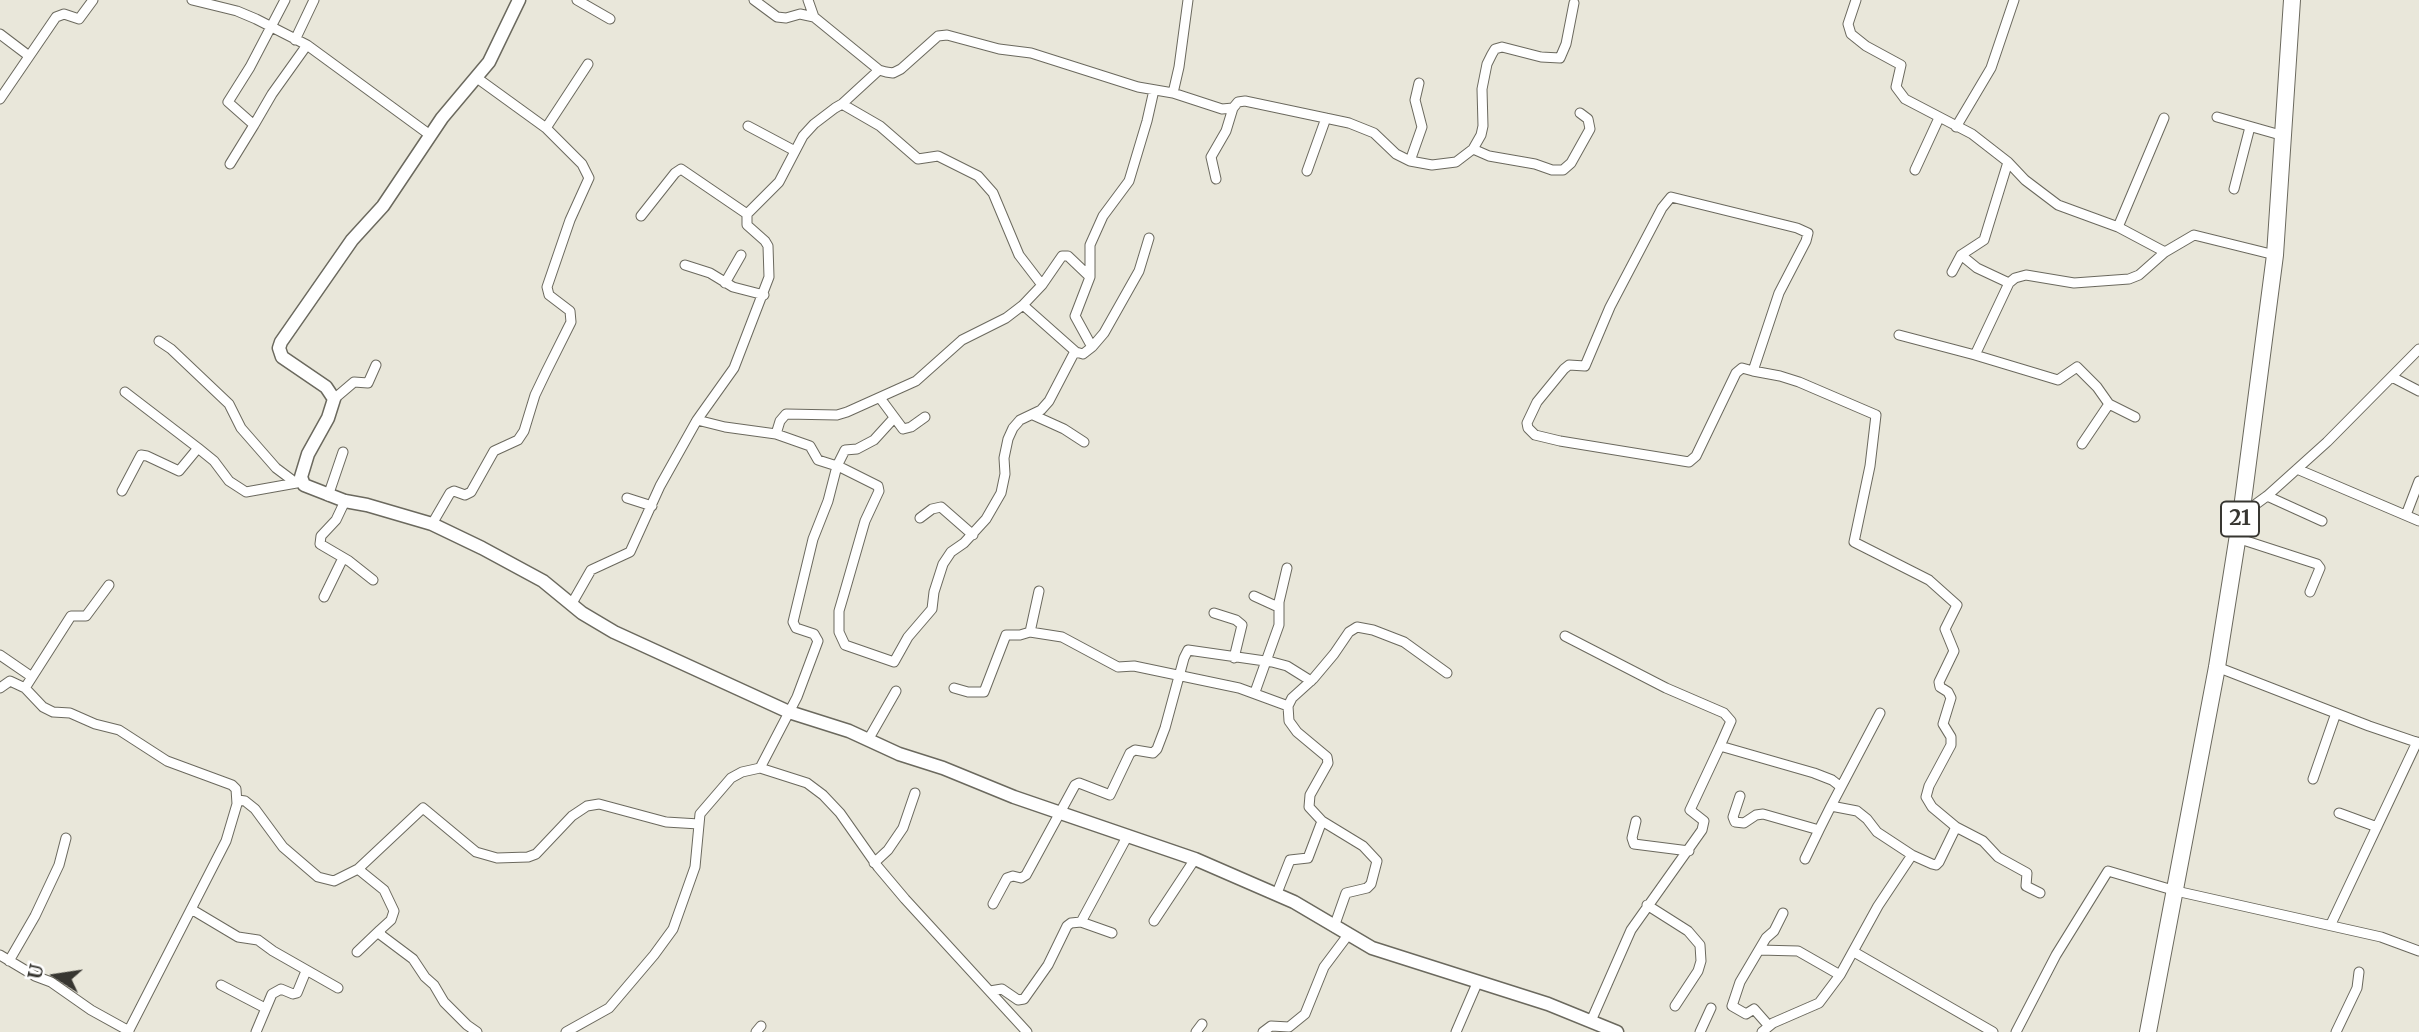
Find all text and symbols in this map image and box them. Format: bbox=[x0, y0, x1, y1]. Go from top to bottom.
road number: 21 bbox=[2221, 502, 2259, 536]
north arrow bbox=[21, 941, 91, 1011]
text: U bbox=[22, 962, 49, 981]

